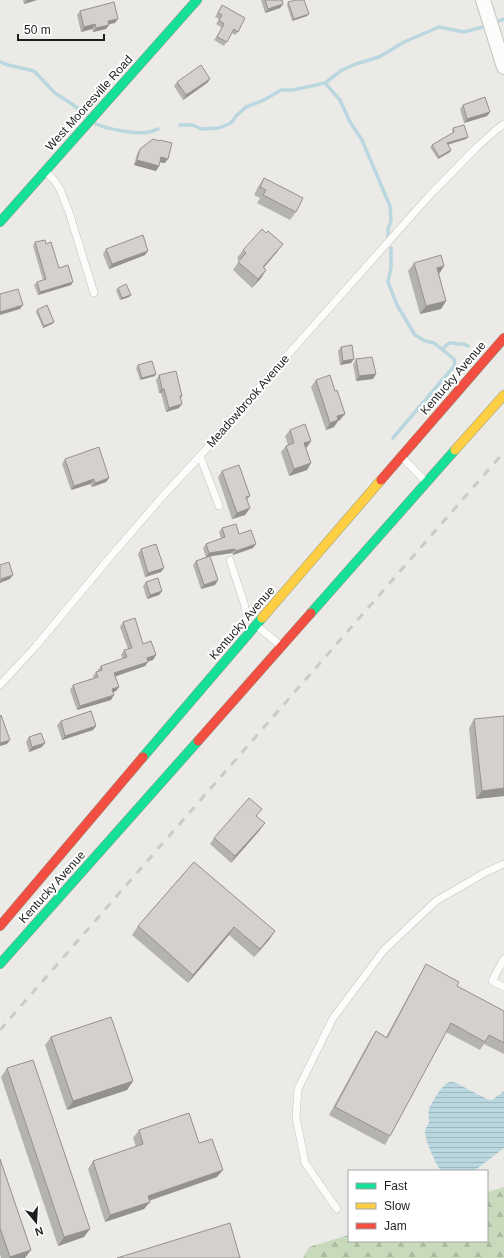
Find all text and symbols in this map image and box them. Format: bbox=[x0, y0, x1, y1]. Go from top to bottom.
scale bar bbox=[18, 16, 104, 42]
text: 50 m bbox=[24, 23, 51, 37]
street label: West Mooresville Road bbox=[43, 53, 135, 153]
street label: Kentucky Avenue bbox=[417, 338, 489, 418]
street label: Meadowbrook Avenue bbox=[204, 351, 292, 450]
street label: Kentucky Avenue bbox=[206, 583, 278, 663]
street label: Kentucky Avenue bbox=[16, 848, 88, 926]
legend bbox=[348, 1170, 488, 1242]
text: Fast bbox=[384, 1179, 408, 1193]
text: Slow bbox=[384, 1199, 410, 1213]
north arrow bbox=[16, 1202, 56, 1242]
text: Jam bbox=[384, 1219, 407, 1233]
text: N bbox=[33, 1225, 45, 1238]

